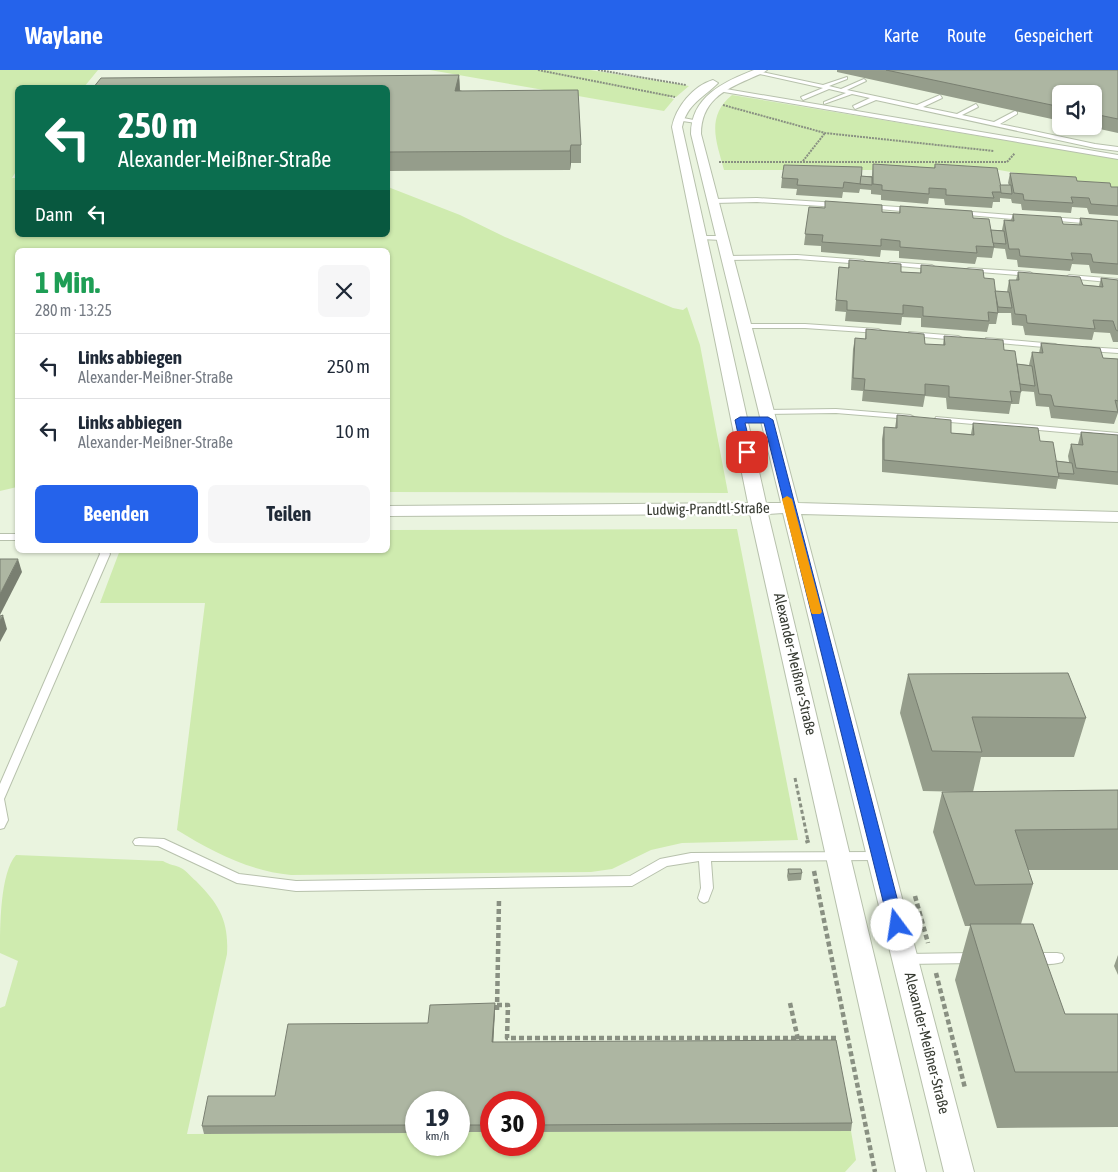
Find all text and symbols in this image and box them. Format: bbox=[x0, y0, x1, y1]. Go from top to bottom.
text: Waylane bbox=[25, 22, 103, 49]
text: Karte bbox=[884, 25, 919, 46]
text: Route bbox=[947, 25, 986, 46]
text: Gespeichert bbox=[1014, 25, 1093, 46]
map controls bbox=[1052, 85, 1102, 135]
button: sound bbox=[1052, 85, 1102, 135]
icon: left bbox=[35, 105, 100, 170]
text: 250 m bbox=[118, 105, 197, 145]
text: Alexander-Meißner-Straße bbox=[118, 146, 331, 172]
icon: left bbox=[83, 200, 111, 228]
text: Dann bbox=[35, 203, 73, 225]
text: 1 Min. bbox=[35, 265, 100, 299]
button: close bbox=[318, 265, 370, 317]
text: 280 m · 13:25 bbox=[35, 301, 112, 319]
text: Links abbiegen bbox=[78, 346, 182, 368]
icon: left bbox=[35, 352, 63, 380]
text: 250 m bbox=[327, 355, 370, 377]
text: Alexander-Meißner-Straße bbox=[78, 368, 233, 386]
text: Links abbiegen bbox=[78, 411, 182, 433]
icon: left bbox=[35, 417, 63, 445]
text: 10 m bbox=[336, 420, 370, 442]
pin bbox=[726, 431, 768, 473]
text: Alexander-Meißner-Straße bbox=[78, 433, 233, 451]
icon: arrive bbox=[733, 438, 761, 466]
button: Beenden bbox=[35, 485, 198, 543]
button: Teilen bbox=[208, 485, 370, 543]
street label: Ludwig-Prandtl-Straße bbox=[646, 499, 770, 518]
street label: Alexander-Meißner-Straße bbox=[771, 591, 820, 737]
position arrow bbox=[870, 898, 922, 950]
street label: Alexander-Meißner-Straße bbox=[902, 970, 953, 1116]
speed limit sign: 30 bbox=[480, 1091, 545, 1156]
text: 19 bbox=[426, 1103, 449, 1131]
text: km/h bbox=[426, 1129, 449, 1143]

